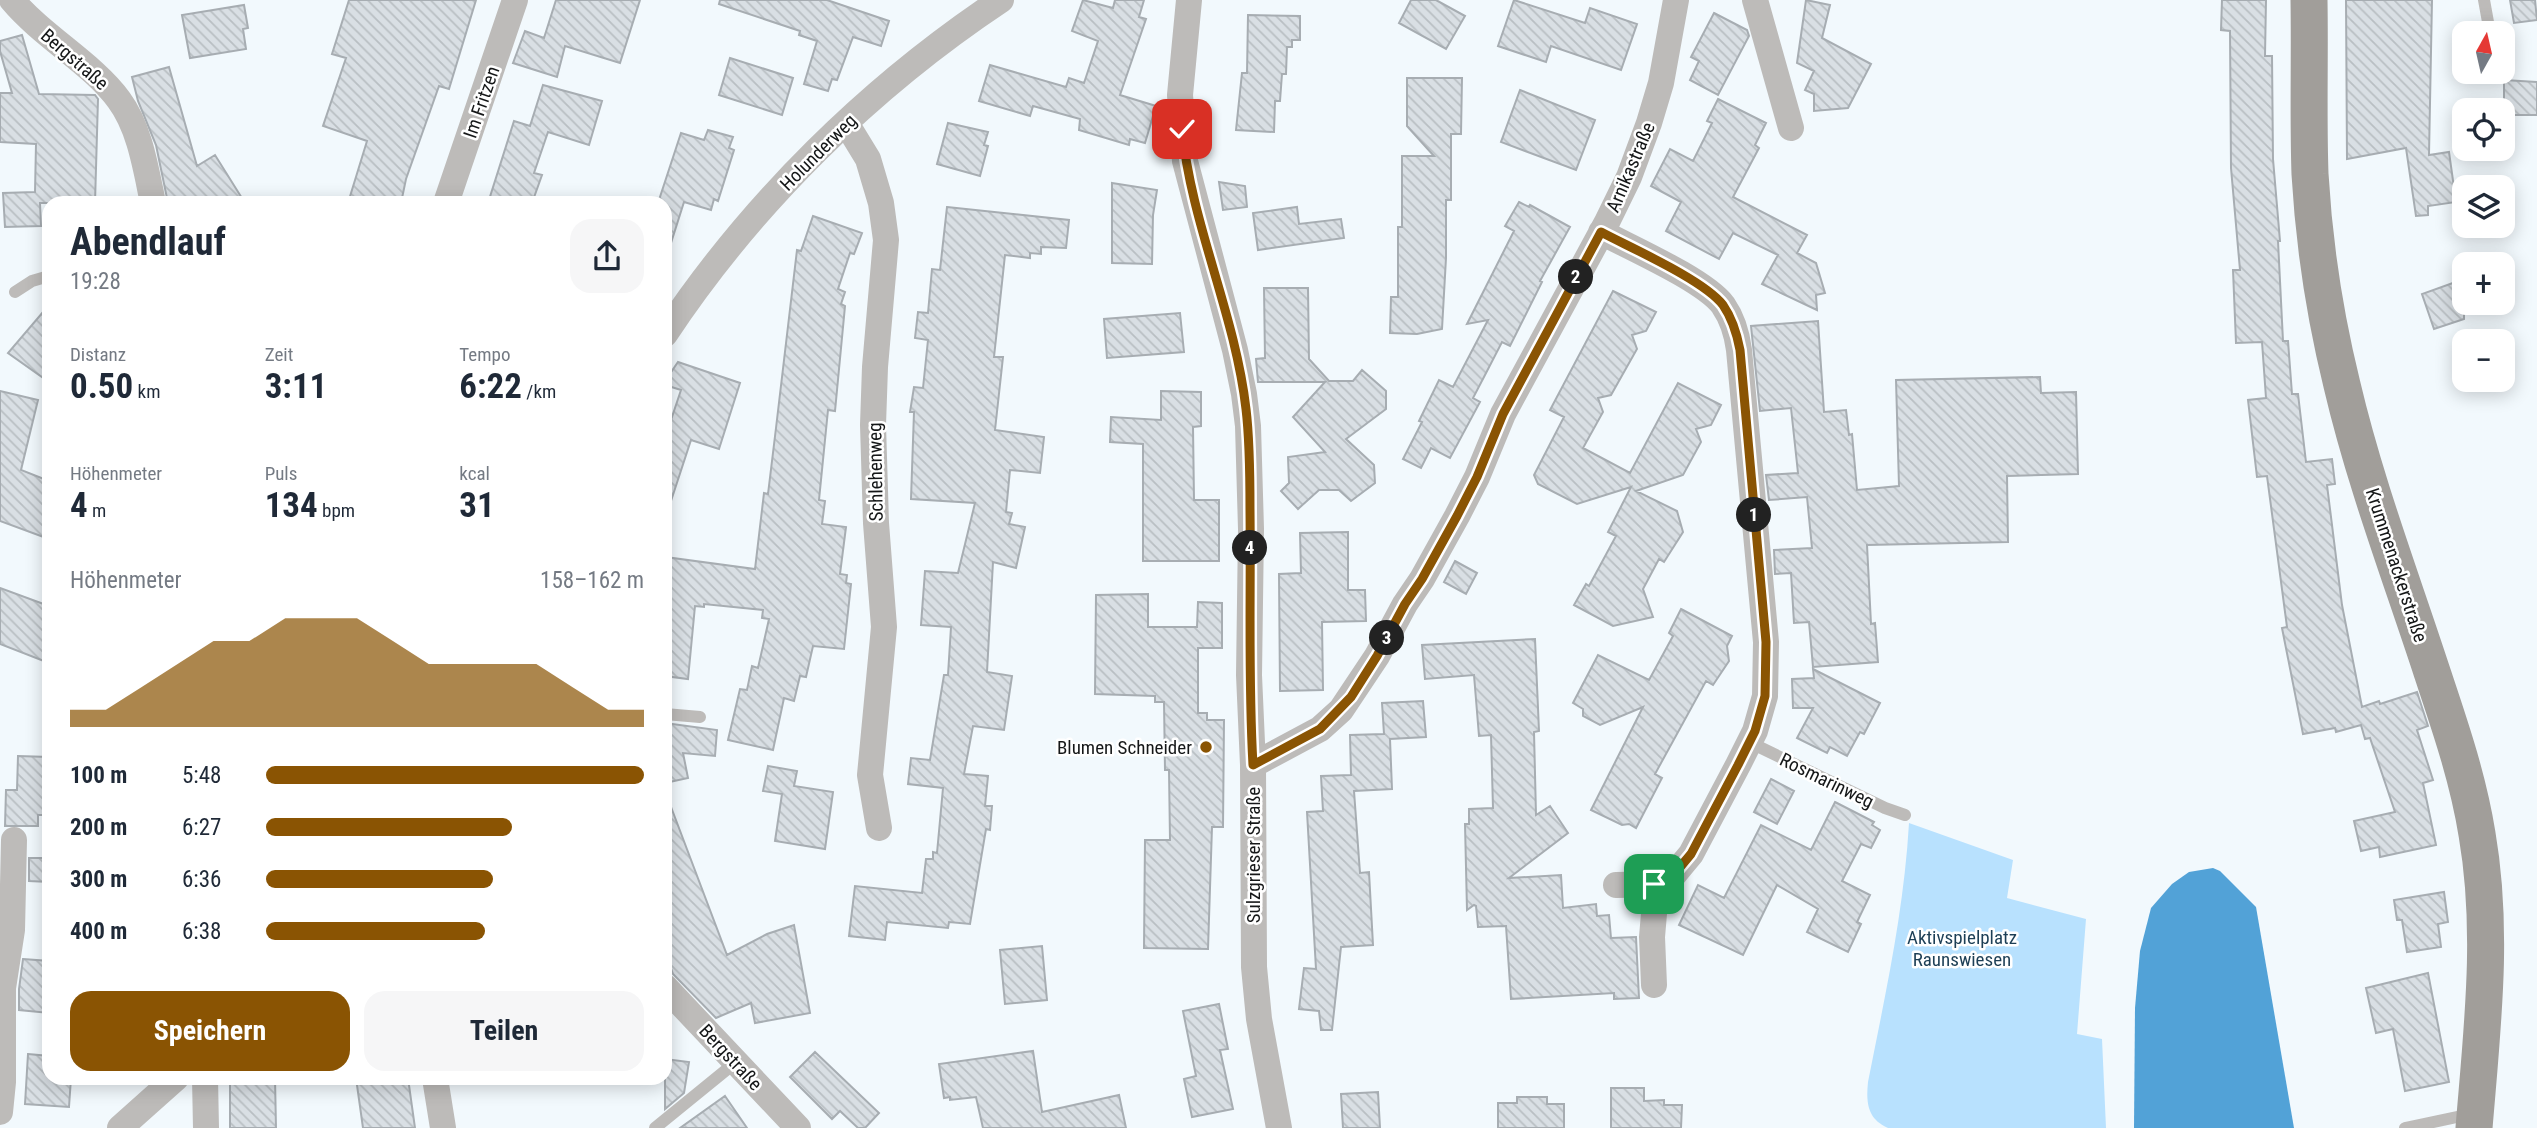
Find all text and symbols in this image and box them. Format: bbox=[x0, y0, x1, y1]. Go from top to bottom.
north arrow bbox=[2452, 21, 2515, 84]
map controls bbox=[2452, 21, 2515, 392]
street label: Bergstraße bbox=[36, 24, 113, 95]
street label: Im Fritzen bbox=[458, 63, 504, 141]
button: locate bbox=[2452, 98, 2515, 161]
pin bbox=[1152, 99, 1212, 159]
street label: Holunderweg bbox=[775, 109, 861, 195]
icon: check bbox=[1163, 110, 1201, 148]
street label: Arnikastraße bbox=[1601, 119, 1660, 216]
button: layers bbox=[2452, 175, 2515, 238]
button: share bbox=[570, 219, 644, 293]
text: Abendlauf bbox=[70, 220, 226, 264]
button: + bbox=[2452, 252, 2515, 315]
pin: 2 bbox=[1558, 260, 1594, 294]
text: 2 bbox=[1571, 265, 1580, 288]
text: 19:28 bbox=[70, 268, 121, 295]
button: − bbox=[2452, 329, 2515, 392]
text: Distanz bbox=[70, 343, 126, 366]
text: Zeit bbox=[265, 343, 293, 366]
text: Tempo bbox=[459, 343, 510, 366]
text: 0.50 bbox=[70, 366, 133, 407]
text: 3:11 bbox=[265, 366, 327, 407]
text: 6:22 bbox=[459, 366, 522, 407]
text: km bbox=[133, 380, 160, 403]
text: /km bbox=[522, 380, 556, 403]
street label: Schlehenweg bbox=[863, 422, 888, 522]
text: Höhenmeter bbox=[70, 462, 162, 485]
text: Puls bbox=[265, 462, 297, 485]
text: kcal bbox=[459, 462, 490, 485]
text: 4 bbox=[70, 485, 88, 526]
text: 134 bbox=[265, 485, 318, 526]
text: 31 bbox=[459, 485, 495, 526]
street label: Krummenackerstraße bbox=[2361, 485, 2432, 645]
pin: 1 bbox=[1736, 498, 1772, 532]
text: m bbox=[88, 499, 106, 522]
text: bpm bbox=[318, 499, 355, 522]
text: 1 bbox=[1749, 503, 1758, 526]
pin: 4 bbox=[1232, 530, 1268, 566]
text: 4 bbox=[1245, 536, 1254, 559]
text: Höhenmeter bbox=[70, 567, 182, 594]
text: 158–162 m bbox=[540, 567, 644, 594]
pin: 3 bbox=[1370, 620, 1404, 656]
text: 3 bbox=[1382, 626, 1391, 649]
place label: Blumen Schneider bbox=[1057, 736, 1192, 759]
marker: Blumen Schneider bbox=[1198, 739, 1214, 755]
street label: Rosmarinweg bbox=[1776, 748, 1878, 813]
text: 100 m bbox=[70, 762, 127, 789]
text: 5:48 bbox=[182, 762, 221, 789]
street label: Sulzgrieser Straße bbox=[1242, 787, 1265, 923]
text: 200 m bbox=[70, 814, 127, 841]
text: 6:27 bbox=[182, 814, 221, 841]
pin bbox=[1624, 854, 1684, 914]
icon: arrive bbox=[1635, 865, 1673, 903]
text: 300 m bbox=[70, 866, 127, 893]
text: 6:36 bbox=[182, 866, 221, 893]
text: 400 m bbox=[70, 918, 127, 945]
text: 6:38 bbox=[182, 918, 221, 945]
park label: Aktivspielplatz Raunswiesen bbox=[1907, 926, 2017, 971]
button: Speichern bbox=[70, 991, 350, 1071]
button: Teilen bbox=[364, 991, 644, 1071]
street label: Bergstraße bbox=[694, 1020, 767, 1095]

